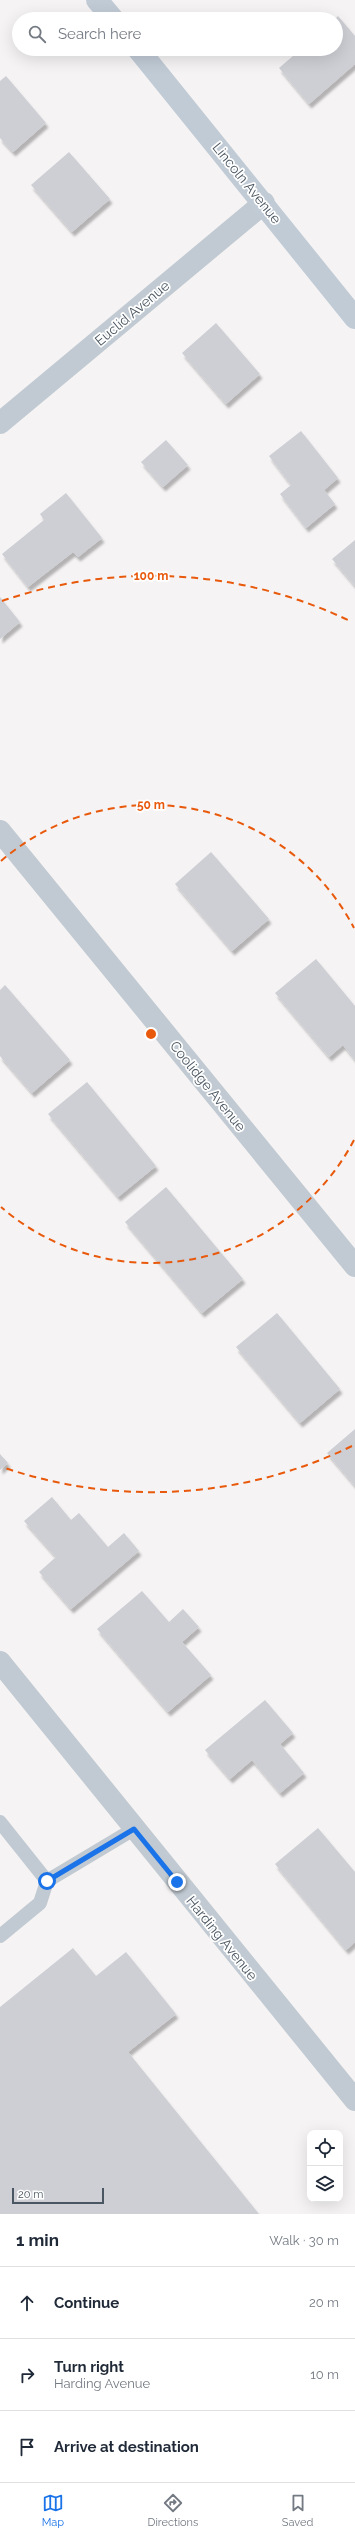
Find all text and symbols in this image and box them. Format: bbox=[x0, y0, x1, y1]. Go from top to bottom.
search box bbox=[12, 12, 343, 56]
icon: search bbox=[26, 23, 48, 45]
text: Search here bbox=[58, 25, 141, 43]
street label: Lincoln Avenue bbox=[209, 139, 285, 227]
street label: Euclid Avenue bbox=[92, 277, 172, 349]
text: 100 m bbox=[134, 569, 168, 583]
text: 50 m bbox=[137, 798, 165, 812]
centre of rings bbox=[144, 1027, 158, 1041]
street label: Coolidge Avenue bbox=[167, 1038, 249, 1134]
route start bbox=[38, 1872, 56, 1890]
route end bbox=[168, 1873, 186, 1891]
street label: Harding Avenue bbox=[183, 1893, 261, 1983]
map controls bbox=[307, 2130, 343, 2202]
button: locate bbox=[307, 2130, 343, 2166]
button: layers bbox=[307, 2166, 343, 2202]
scale bar bbox=[12, 2186, 104, 2205]
text: 20 m bbox=[18, 2188, 43, 2201]
text: 1 min bbox=[16, 2230, 59, 2250]
text: Walk · 30 m bbox=[269, 2233, 339, 2248]
icon: ahead bbox=[16, 2292, 38, 2314]
text: Continue bbox=[54, 2294, 119, 2312]
text: 20 m bbox=[309, 2295, 339, 2310]
text: Turn right bbox=[54, 2358, 124, 2376]
icon: right bbox=[16, 2364, 38, 2386]
text: 10 m bbox=[310, 2367, 339, 2382]
text: Harding Avenue bbox=[54, 2376, 150, 2391]
icon: arrive bbox=[16, 2436, 38, 2458]
text: Arrive at destination bbox=[54, 2438, 199, 2456]
tab: Map bbox=[42, 2492, 64, 2529]
tab: Directions bbox=[148, 2492, 198, 2529]
tab: Saved bbox=[282, 2492, 313, 2529]

